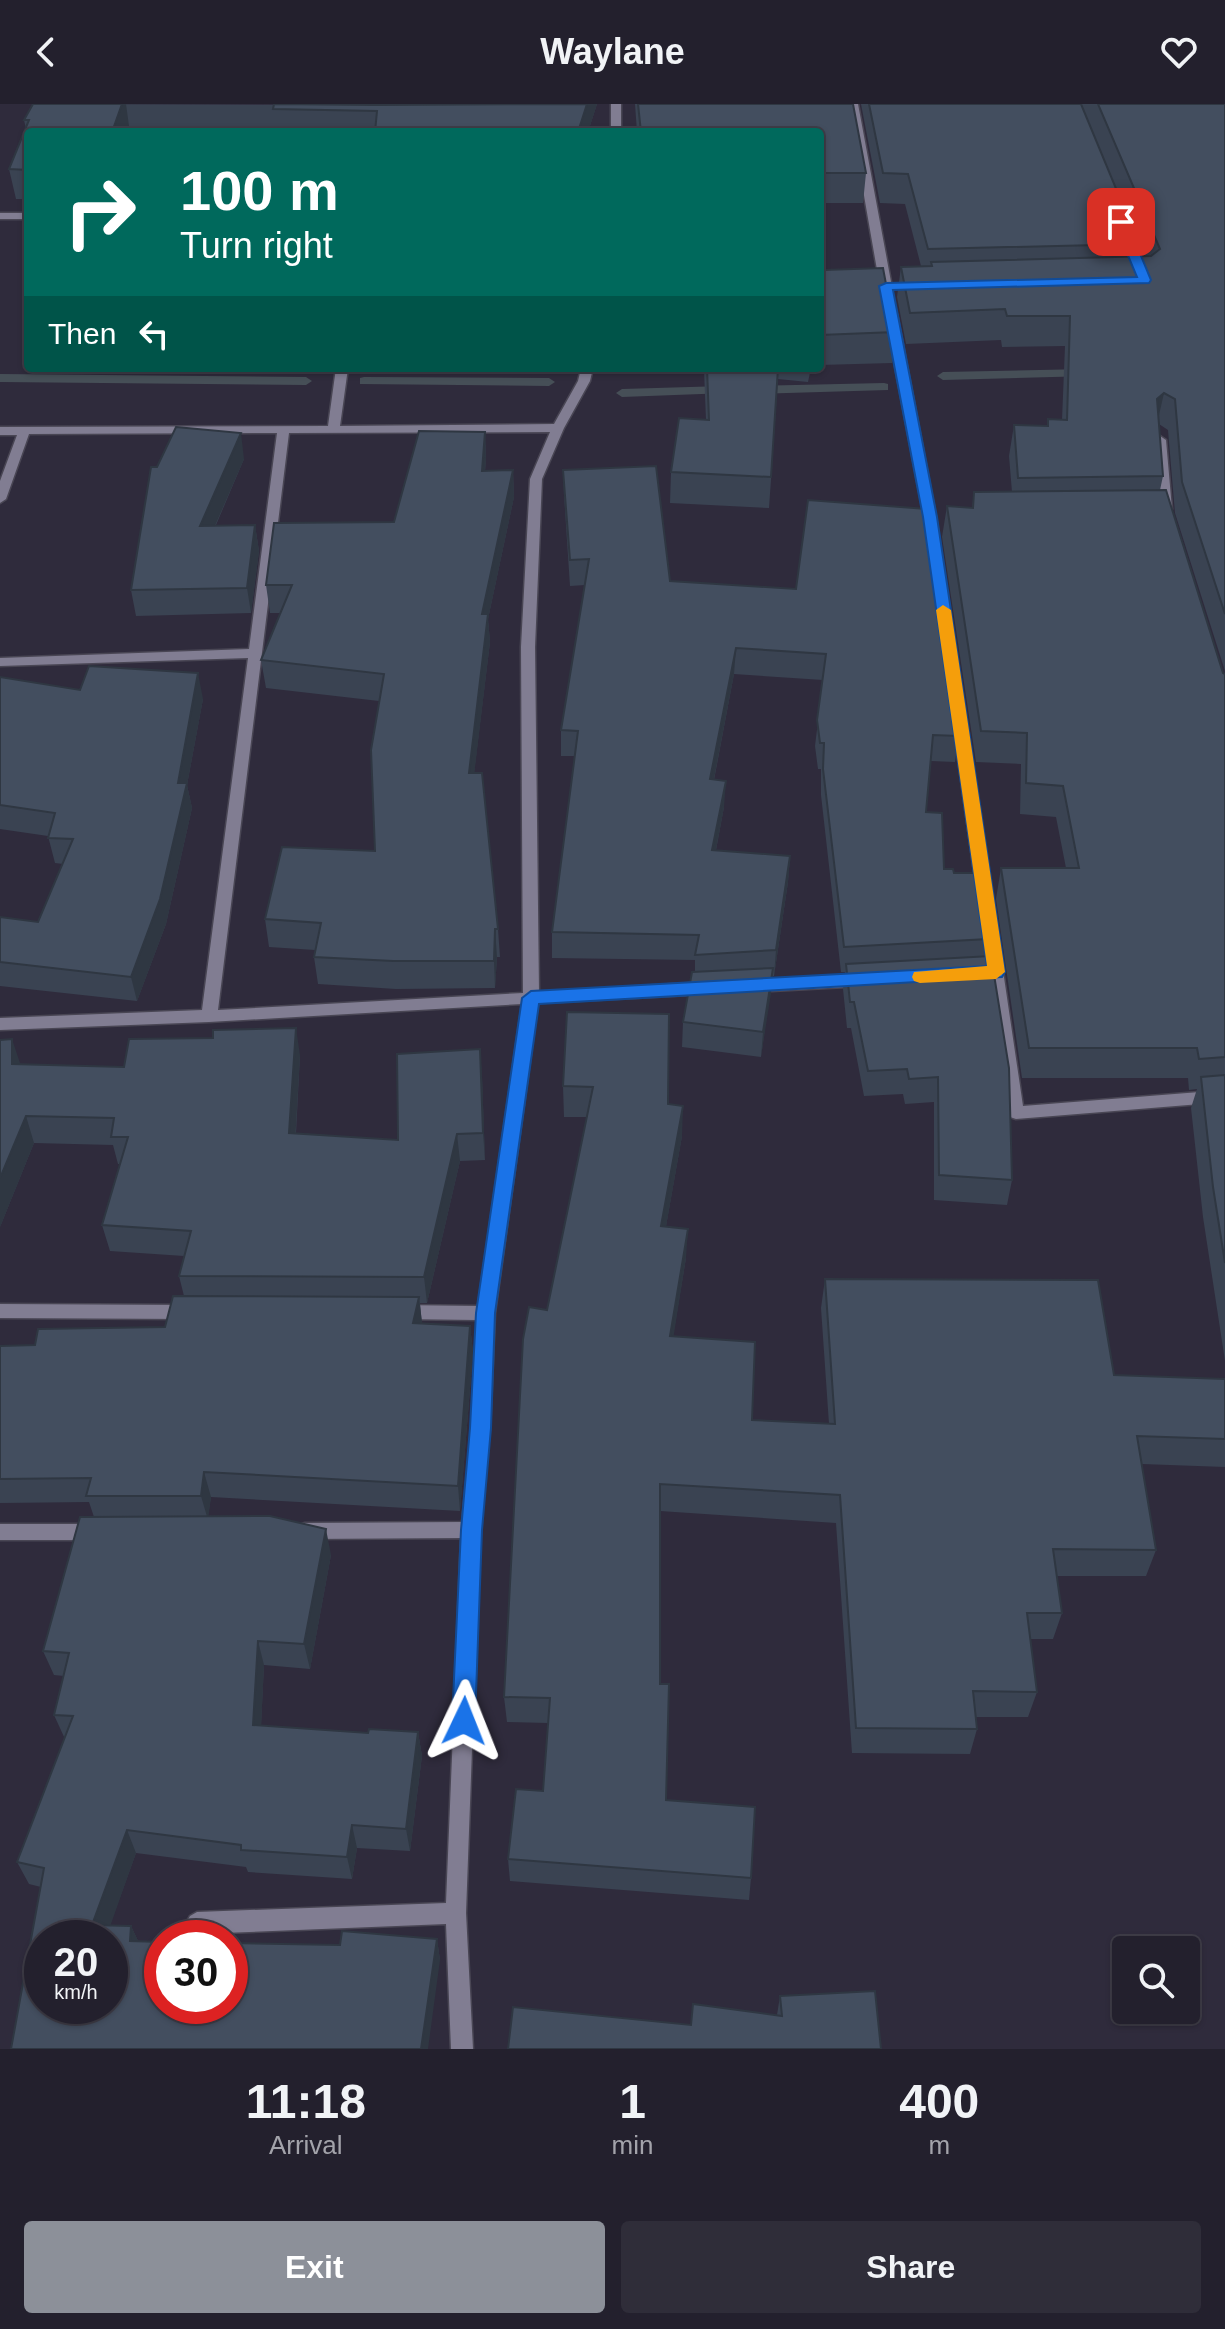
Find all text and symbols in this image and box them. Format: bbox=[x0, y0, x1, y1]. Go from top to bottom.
icon: back bbox=[24, 30, 68, 74]
icon: heart bbox=[1157, 30, 1201, 74]
text: Waylane bbox=[540, 31, 685, 72]
text: 100 m bbox=[180, 159, 339, 222]
icon: right bbox=[48, 160, 152, 264]
pin bbox=[1087, 188, 1155, 256]
icon: arrive bbox=[1099, 200, 1143, 244]
text: Turn right bbox=[180, 225, 333, 266]
icon: left bbox=[132, 312, 176, 356]
text: Then bbox=[48, 317, 116, 350]
position arrow bbox=[422, 1679, 506, 1763]
speed limit sign: 30 bbox=[144, 1920, 248, 2024]
map controls bbox=[1112, 1936, 1200, 2024]
button: search bbox=[1112, 1936, 1200, 2024]
text: 20 bbox=[54, 1940, 98, 1984]
text: km/h bbox=[54, 1981, 98, 2003]
text: 11:18 bbox=[246, 2075, 366, 2128]
text: 1 bbox=[619, 2075, 646, 2128]
text: 400 bbox=[899, 2075, 979, 2128]
text: Arrival bbox=[269, 2130, 343, 2160]
text: min bbox=[612, 2130, 653, 2160]
text: m bbox=[928, 2130, 950, 2160]
button: Exit bbox=[24, 2221, 605, 2313]
button: Share bbox=[621, 2221, 1201, 2313]

